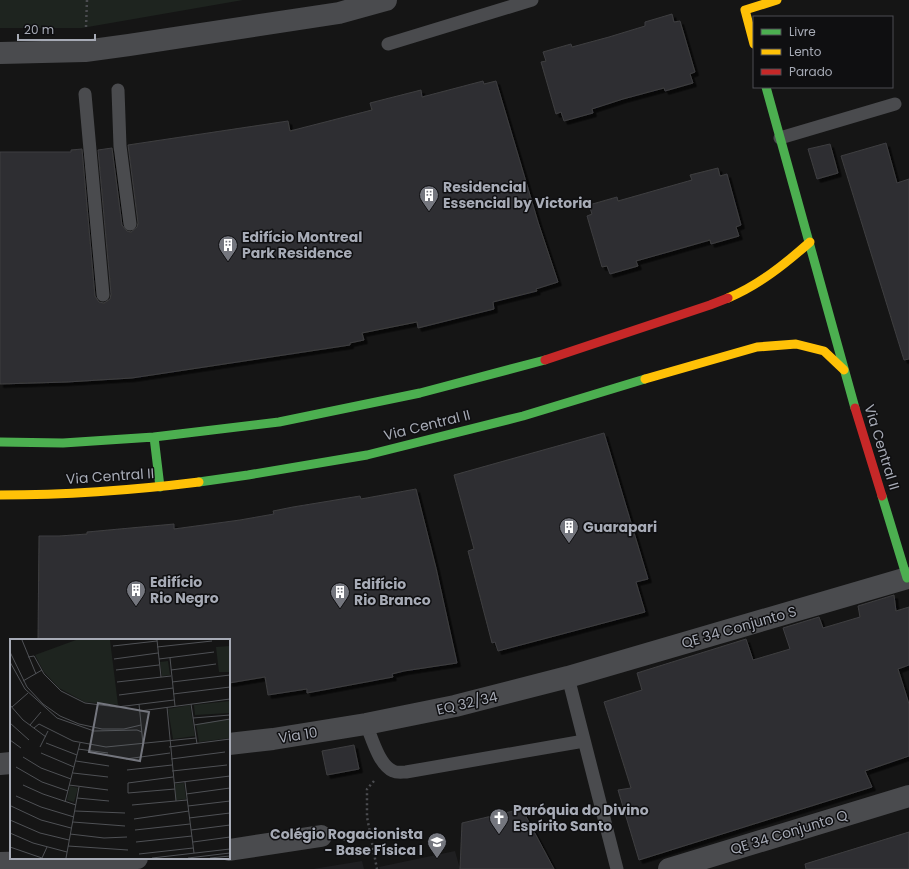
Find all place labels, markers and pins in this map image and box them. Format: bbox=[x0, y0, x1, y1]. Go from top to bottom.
place label: Residencial Essencial by Victoria bbox=[443, 177, 592, 213]
building icon: Residencial Essencial by Victoria bbox=[418, 184, 440, 212]
place label: Edifício Montreal Park Residence bbox=[242, 227, 362, 263]
building icon: Edifício Montreal Park Residence bbox=[217, 234, 239, 262]
building icon: Guarapari bbox=[558, 516, 580, 544]
place label: Guarapari bbox=[583, 517, 657, 537]
place label: Edifício Rio Negro bbox=[150, 572, 219, 608]
place label: Edifício Rio Branco bbox=[354, 574, 431, 610]
building icon: Edifício Rio Negro bbox=[125, 579, 147, 607]
building icon: Edifício Rio Branco bbox=[329, 581, 351, 609]
place label: Paróquia do Divino Espírito Santo bbox=[513, 800, 649, 836]
church icon: Paróquia do Divino Espírito Santo bbox=[488, 807, 510, 835]
place label: Colégio Rogacionista - Base Física I bbox=[270, 824, 423, 860]
school or university icon: Colégio Rogacionista - Base Física I bbox=[426, 831, 448, 859]

